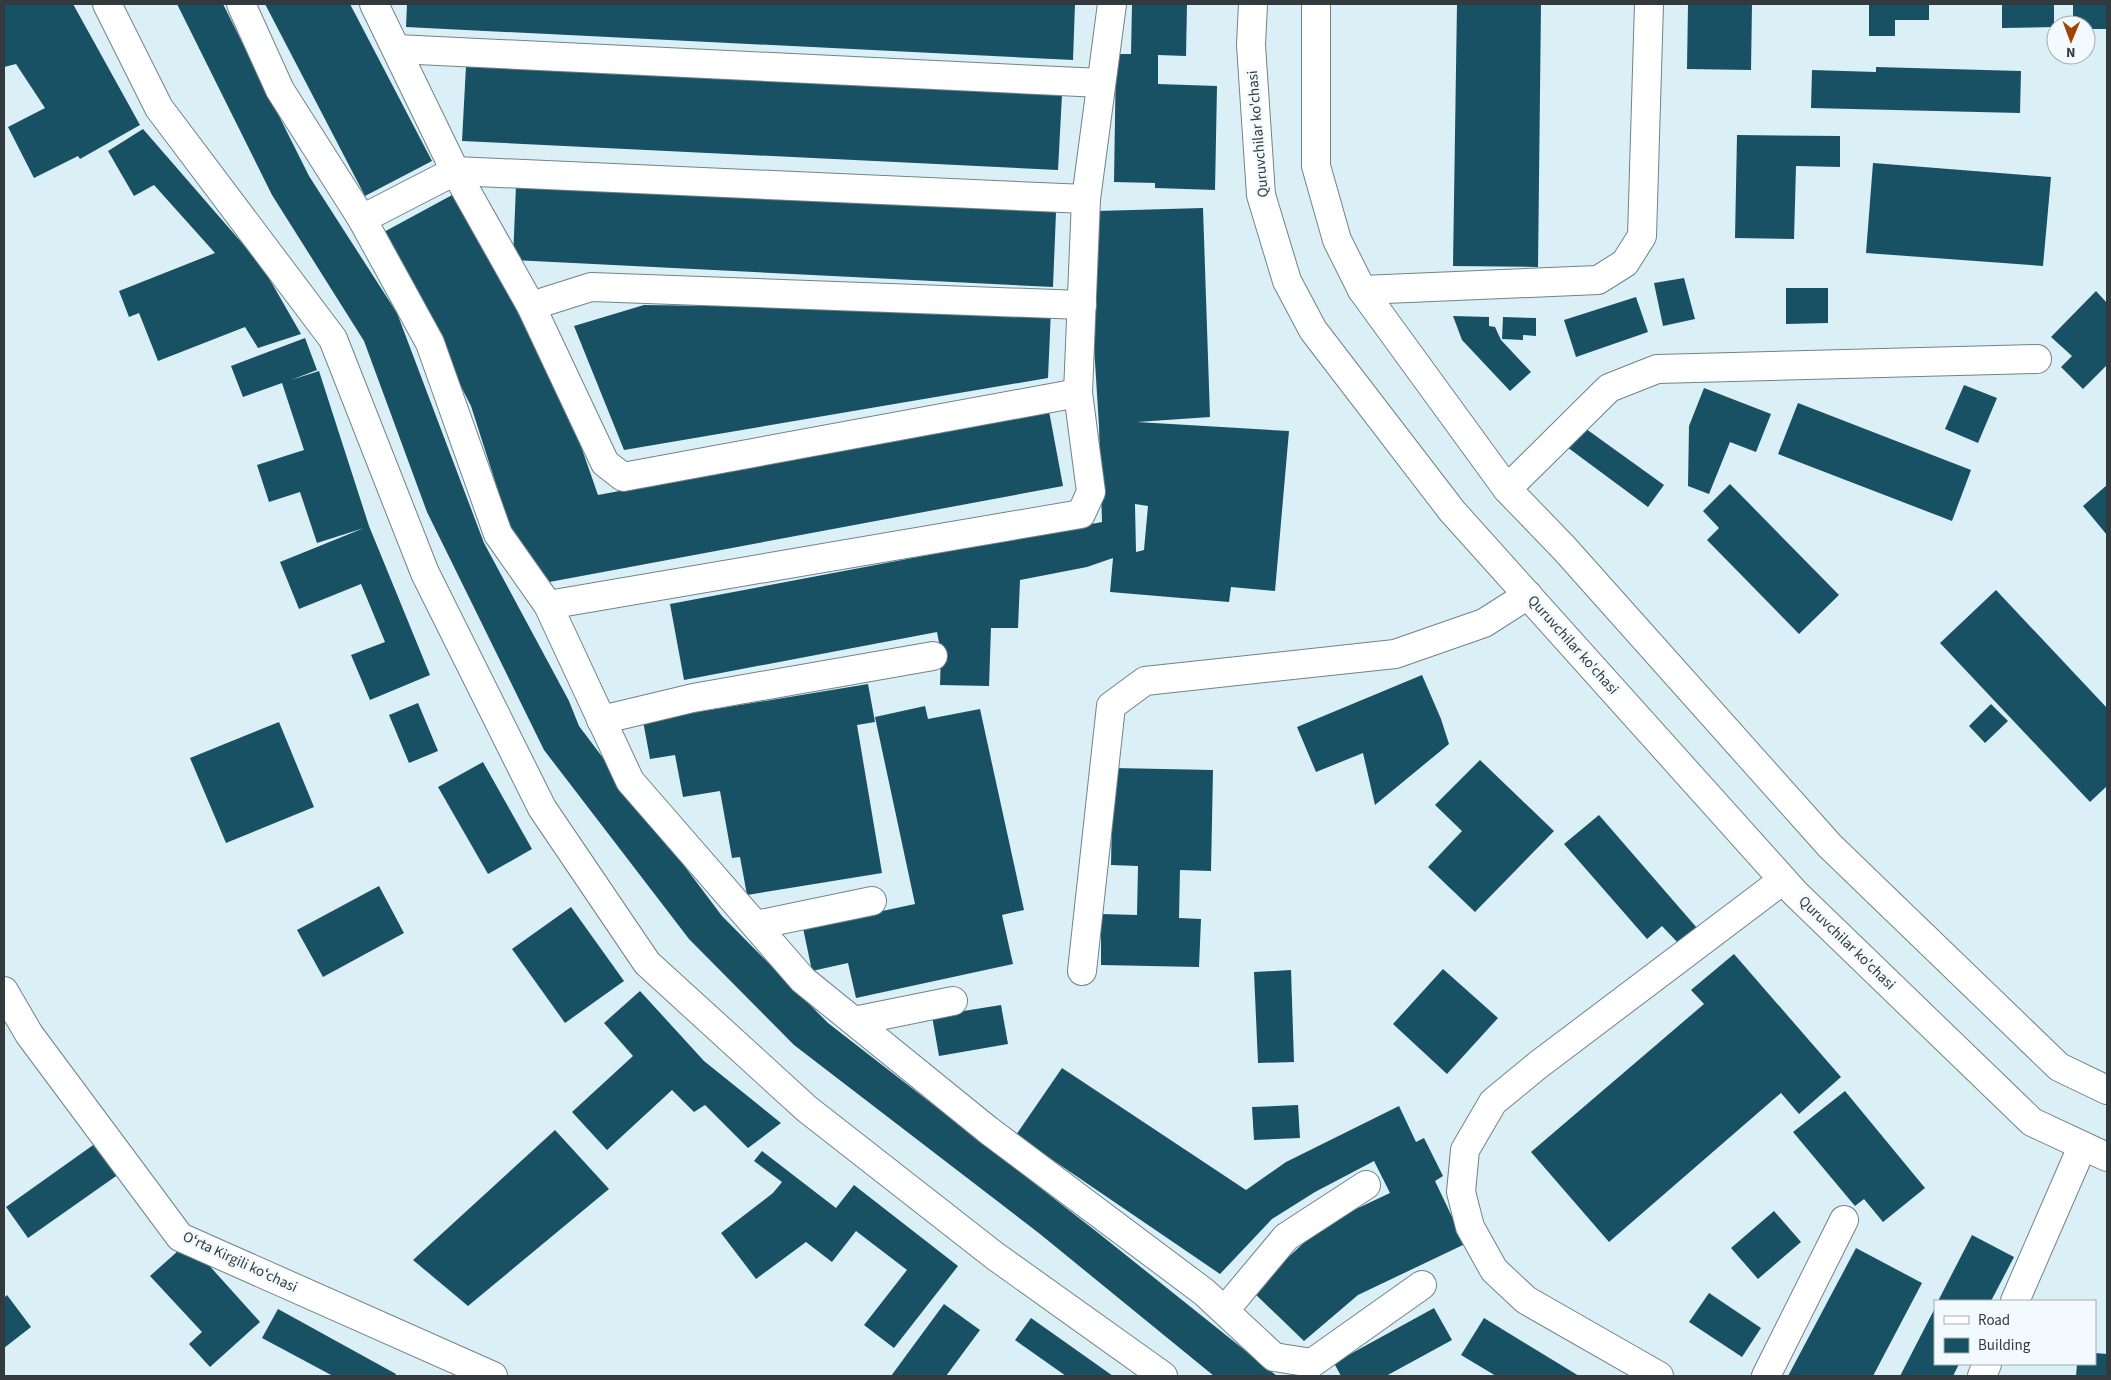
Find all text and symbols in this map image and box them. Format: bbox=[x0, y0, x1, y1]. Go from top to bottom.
north arrow bbox=[2046, 15, 2096, 65]
text: N bbox=[2066, 42, 2076, 62]
street label: Quruvchilar ko'chasi bbox=[1242, 70, 1274, 198]
street label: Quruvchilar ko'chasi bbox=[1523, 591, 1623, 699]
street label: Quruvchilar ko'chasi bbox=[1794, 891, 1900, 995]
street label: Oʻrta Kirgili koʻchasi bbox=[179, 1226, 301, 1298]
legend bbox=[1934, 1300, 2096, 1365]
text: Road bbox=[1978, 1310, 2010, 1331]
text: Building bbox=[1978, 1335, 2031, 1356]

